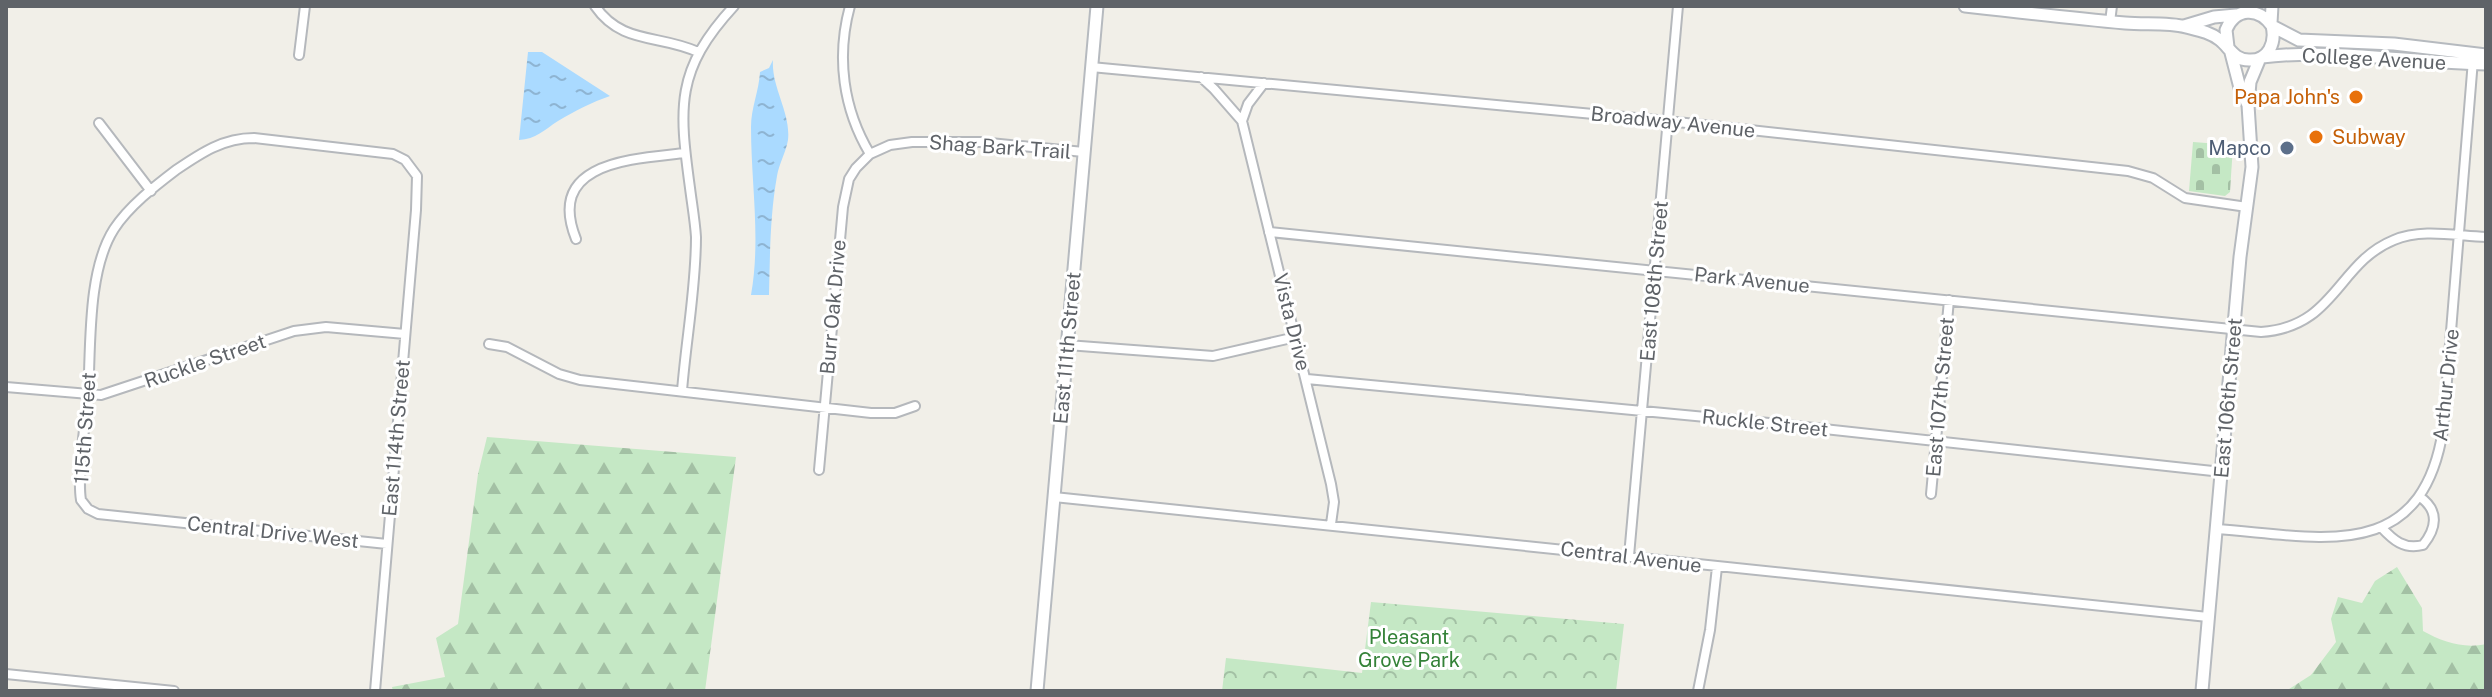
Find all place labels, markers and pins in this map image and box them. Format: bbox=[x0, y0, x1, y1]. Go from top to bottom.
place label: Papa John's bbox=[2234, 85, 2340, 109]
marker: Papa John's bbox=[2347, 88, 2365, 106]
place label: Subway bbox=[2332, 125, 2406, 149]
marker: Subway bbox=[2307, 128, 2325, 146]
place label: Mapco bbox=[2208, 136, 2271, 160]
marker: Mapco bbox=[2278, 139, 2296, 157]

